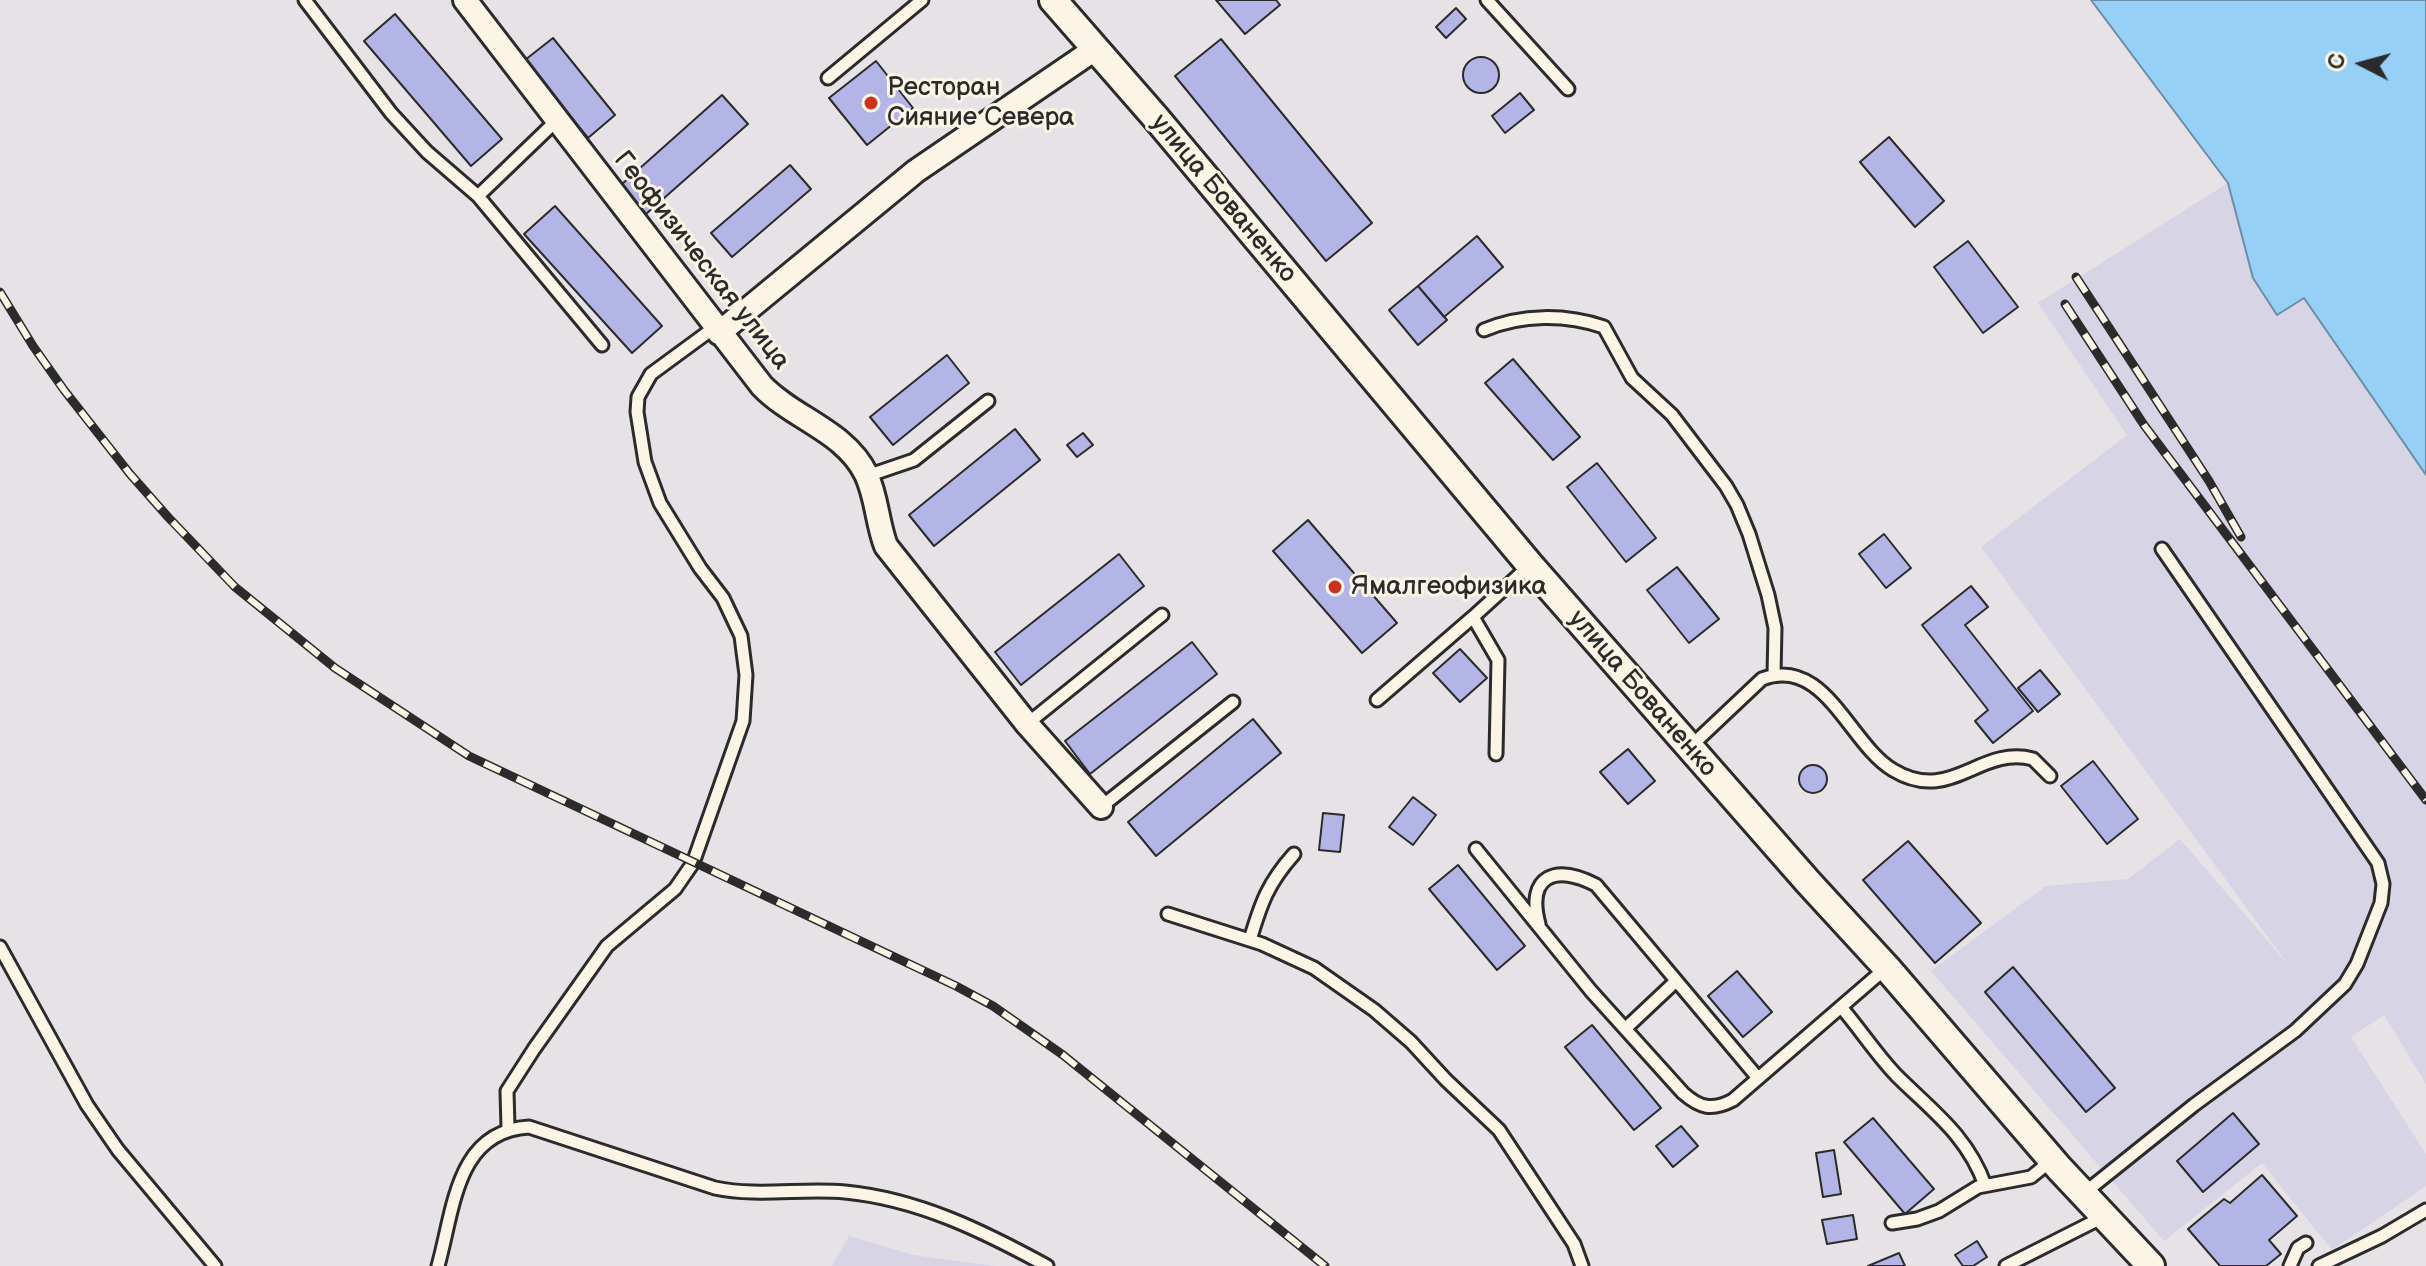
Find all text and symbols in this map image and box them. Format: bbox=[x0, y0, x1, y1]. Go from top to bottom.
north arrow bbox=[2322, 24, 2402, 104]
text: С bbox=[2323, 52, 2352, 70]
place label: Ресторан Сияние Севера bbox=[887, 72, 1074, 134]
marker: Ресторан Сияние Севера bbox=[862, 94, 880, 112]
street label: улица Бованенко bbox=[1143, 108, 1303, 290]
street label: Геофизическая улица bbox=[606, 146, 796, 376]
place label: Ямалгеофизика bbox=[1351, 571, 1547, 603]
marker: Ямалгеофизика bbox=[1326, 578, 1344, 596]
street label: улица Бованенко bbox=[1561, 604, 1723, 784]

